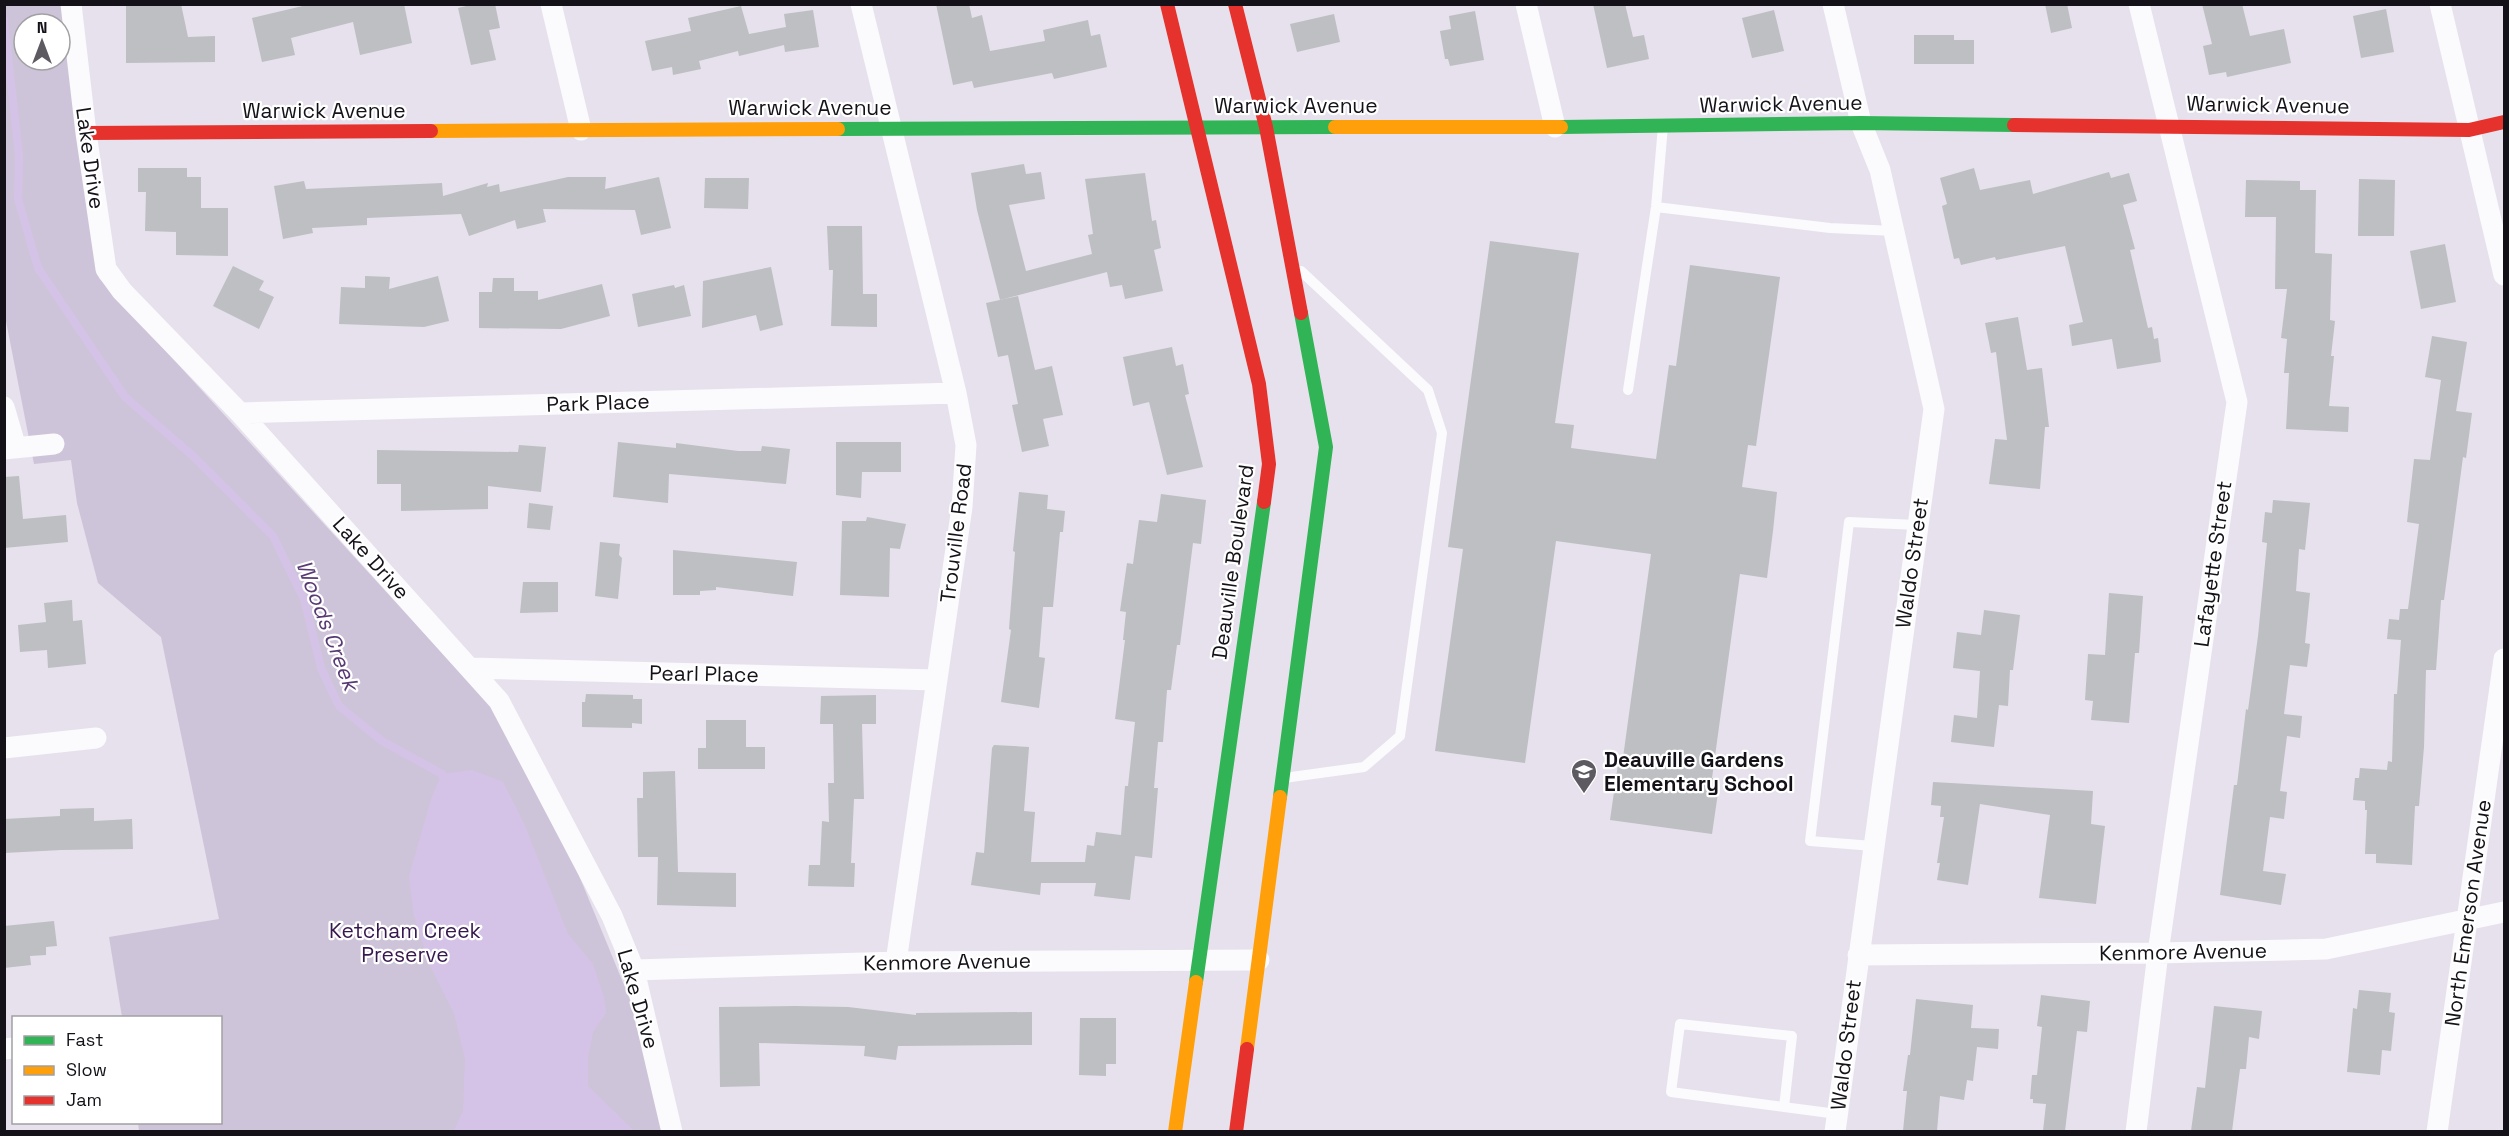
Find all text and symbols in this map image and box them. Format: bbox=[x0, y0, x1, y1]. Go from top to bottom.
north arrow bbox=[12, 12, 72, 72]
text: N bbox=[37, 17, 47, 38]
street label: Warwick Avenue bbox=[1699, 89, 1863, 118]
street label: Warwick Avenue bbox=[2186, 90, 2350, 119]
street label: Warwick Avenue bbox=[1214, 92, 1378, 119]
street label: Warwick Avenue bbox=[728, 94, 892, 121]
street label: Warwick Avenue bbox=[242, 97, 406, 124]
street label: Lake Drive bbox=[70, 105, 111, 211]
street label: Park Place bbox=[546, 387, 650, 418]
street label: Trouville Road bbox=[934, 462, 977, 604]
street label: Deauville Boulevard bbox=[1205, 463, 1260, 661]
street label: Lafayette Street bbox=[2187, 479, 2238, 649]
street label: Waldo Street bbox=[1889, 496, 1934, 630]
street label: Lake Drive bbox=[327, 511, 416, 605]
water label: Woods Creek bbox=[290, 556, 366, 696]
street label: Pearl Place bbox=[649, 659, 759, 688]
place label: Deauville Gardens Elementary School bbox=[1604, 746, 1794, 797]
school or university icon: Deauville Gardens Elementary School bbox=[1569, 757, 1599, 795]
street label: North Emerson Avenue bbox=[2438, 798, 2497, 1028]
park label: Ketcham Creek Preserve bbox=[329, 917, 481, 968]
street label: Kenmore Avenue bbox=[2099, 937, 2267, 966]
street label: Lake Drive bbox=[611, 946, 666, 1052]
street label: Kenmore Avenue bbox=[863, 947, 1031, 976]
street label: Waldo Street bbox=[1824, 978, 1867, 1112]
legend bbox=[12, 1016, 222, 1124]
text: Fast bbox=[66, 1028, 103, 1051]
text: Slow bbox=[66, 1058, 107, 1081]
text: Jam bbox=[66, 1088, 102, 1111]

